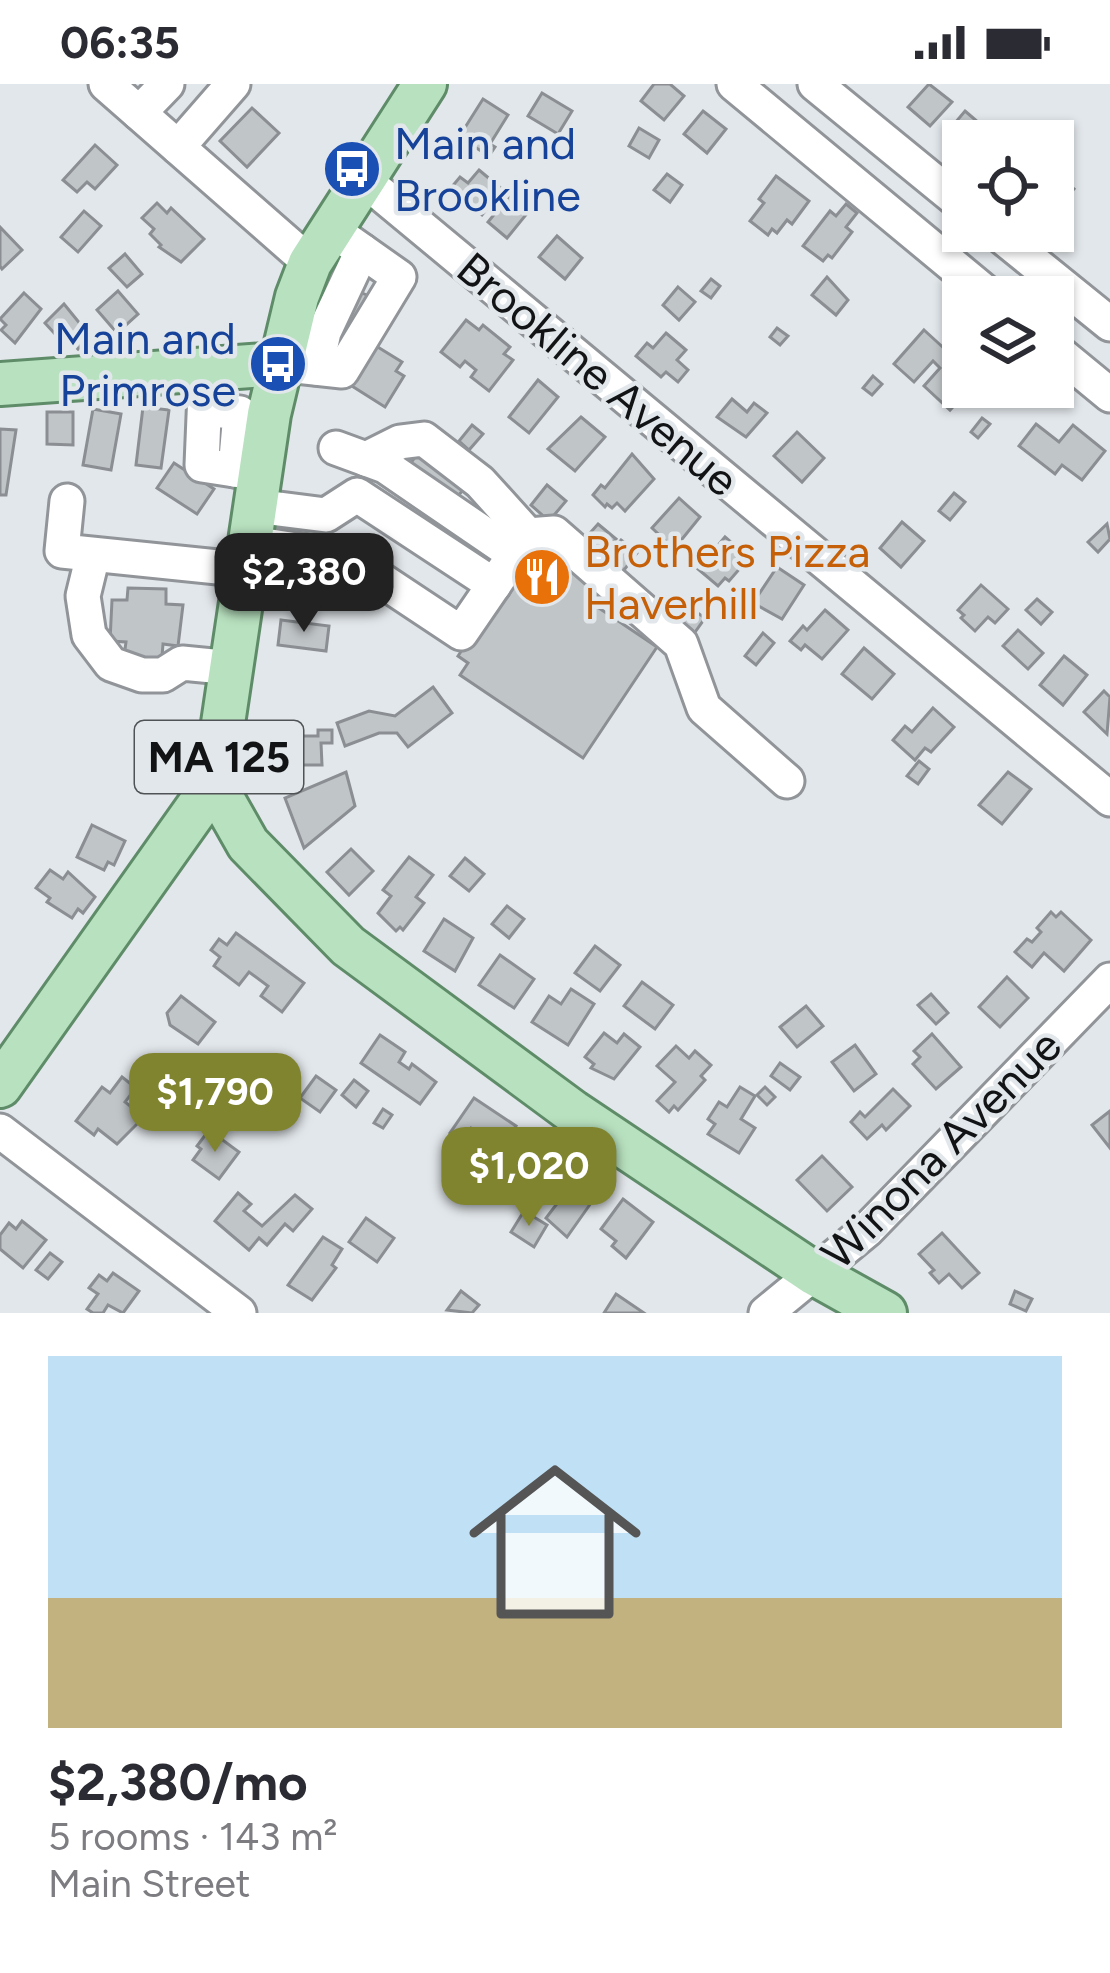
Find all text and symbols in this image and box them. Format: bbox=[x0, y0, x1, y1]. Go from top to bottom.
text: 06:35 bbox=[60, 15, 180, 69]
place label: Main and Brookline bbox=[394, 116, 581, 222]
map controls bbox=[942, 120, 1074, 408]
button: locate bbox=[942, 120, 1074, 252]
bus stop icon: Main and Brookline bbox=[321, 138, 383, 200]
street label: Brookline Avenue bbox=[447, 241, 749, 507]
button: layers bbox=[942, 276, 1074, 408]
place label: Main and Primrose bbox=[54, 311, 236, 417]
bus stop icon: Main and Primrose bbox=[247, 333, 309, 395]
place label: Brothers Pizza Haverhill bbox=[584, 524, 870, 630]
pin: $2,380 bbox=[206, 533, 402, 635]
restaurant icon: Brothers Pizza Haverhill bbox=[511, 546, 573, 608]
text: $2,380 bbox=[241, 548, 367, 595]
road number: MA 125 bbox=[135, 721, 303, 793]
street label: Winona Avenue bbox=[810, 1018, 1072, 1280]
pin: $1,790 bbox=[117, 1053, 313, 1155]
text: $1,790 bbox=[156, 1068, 274, 1115]
pin: $1,020 bbox=[431, 1127, 627, 1229]
text: $1,020 bbox=[468, 1142, 590, 1189]
icon: home bbox=[447, 1434, 663, 1650]
text: $2,380/mo bbox=[48, 1752, 308, 1813]
text: 5 rooms · 143 m² bbox=[48, 1813, 337, 1860]
text: Main Street bbox=[48, 1860, 251, 1907]

